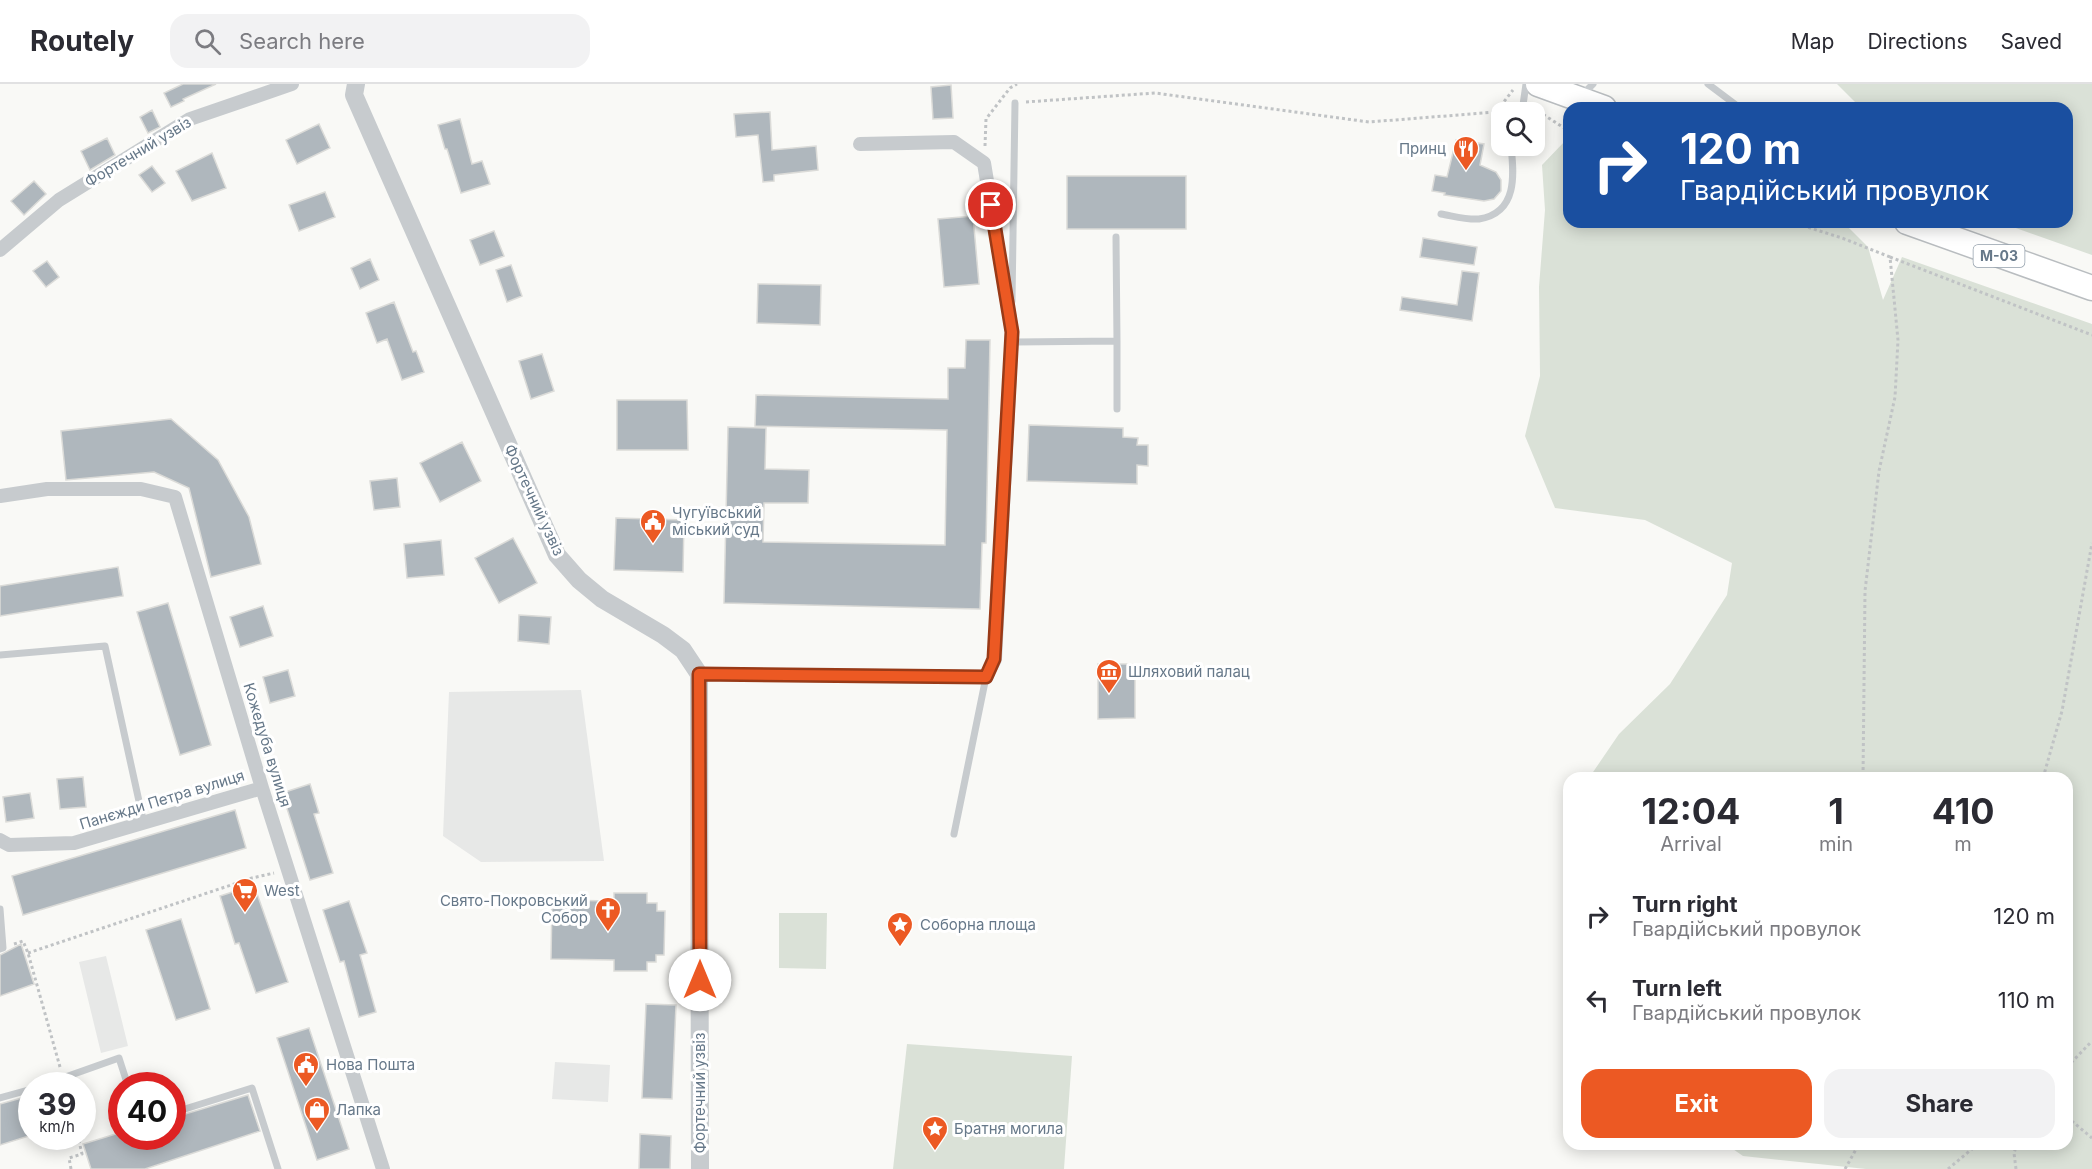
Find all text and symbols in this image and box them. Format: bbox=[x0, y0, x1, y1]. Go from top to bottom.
search box bbox=[170, 14, 590, 68]
text: Routely bbox=[30, 24, 134, 58]
icon: search bbox=[191, 25, 224, 58]
text: Search here bbox=[239, 28, 365, 54]
text: Map bbox=[1791, 29, 1834, 54]
text: Directions bbox=[1867, 29, 1968, 54]
text: Saved bbox=[2001, 29, 2062, 54]
map controls bbox=[1491, 102, 1545, 156]
button: search bbox=[1491, 102, 1545, 156]
street label: Фортечний узвіз bbox=[81, 112, 194, 191]
text: 120 m bbox=[1680, 123, 1801, 174]
icon: right bbox=[1581, 126, 1659, 204]
restaurant icon: Принц bbox=[1451, 134, 1481, 172]
place label: Принц bbox=[1399, 139, 1446, 158]
text: Гвардійський провулок bbox=[1680, 174, 1989, 207]
pin bbox=[965, 179, 1016, 230]
icon: arrive bbox=[974, 188, 1007, 221]
road number: М-03 bbox=[1974, 245, 2024, 267]
street label: Фортечний узвіз bbox=[500, 441, 569, 559]
place label: Чугуївський міський суд bbox=[672, 503, 762, 539]
public building icon: Чугуївський міський суд bbox=[638, 507, 668, 545]
museum icon: Шляховий палац bbox=[1094, 657, 1124, 695]
place label: Шляховий палац bbox=[1128, 662, 1250, 681]
street label: Кожедуба вулиця bbox=[240, 680, 295, 809]
street label: Панєжди Петра вулиця bbox=[77, 765, 247, 834]
text: 12:04 bbox=[1642, 789, 1740, 833]
text: 1 bbox=[1828, 789, 1844, 833]
text: 410 bbox=[1932, 789, 1994, 833]
text: Arrival bbox=[1660, 832, 1722, 856]
text: min bbox=[1819, 832, 1853, 856]
text: m bbox=[1954, 832, 1972, 856]
supermarket icon: West bbox=[230, 876, 260, 914]
place label: West bbox=[264, 881, 300, 900]
place label: Свято-Покровський Собор bbox=[440, 891, 588, 927]
text: Turn right bbox=[1632, 891, 1738, 917]
church icon: Свято-Покровський Собор bbox=[593, 895, 623, 933]
icon: right bbox=[1581, 900, 1614, 933]
text: 120 m bbox=[1993, 903, 2055, 929]
place icon: Соборна площа bbox=[885, 910, 915, 948]
place label: Соборна площа bbox=[920, 915, 1036, 934]
text: Гвардійський провулок bbox=[1632, 917, 1861, 941]
position arrow bbox=[668, 948, 732, 1012]
text: Turn left bbox=[1632, 975, 1722, 1001]
icon: left bbox=[1581, 984, 1614, 1017]
text: 110 m bbox=[1998, 987, 2055, 1013]
text: Гвардійський провулок bbox=[1632, 1001, 1861, 1025]
street label: Фортечний узвіз bbox=[690, 1033, 709, 1153]
public building icon: Нова Пошта bbox=[291, 1050, 321, 1088]
place label: Нова Пошта bbox=[326, 1055, 415, 1074]
button: Exit bbox=[1581, 1069, 1812, 1138]
button: Share bbox=[1824, 1069, 2055, 1138]
speed limit sign: 40 bbox=[108, 1072, 186, 1150]
text: 39 bbox=[38, 1086, 76, 1122]
shop icon: Лапка bbox=[302, 1095, 332, 1133]
place label: Лапка bbox=[336, 1100, 381, 1119]
place icon: Братня могила bbox=[920, 1114, 950, 1152]
text: km/h bbox=[39, 1117, 75, 1136]
place label: Братня могила bbox=[954, 1119, 1063, 1138]

